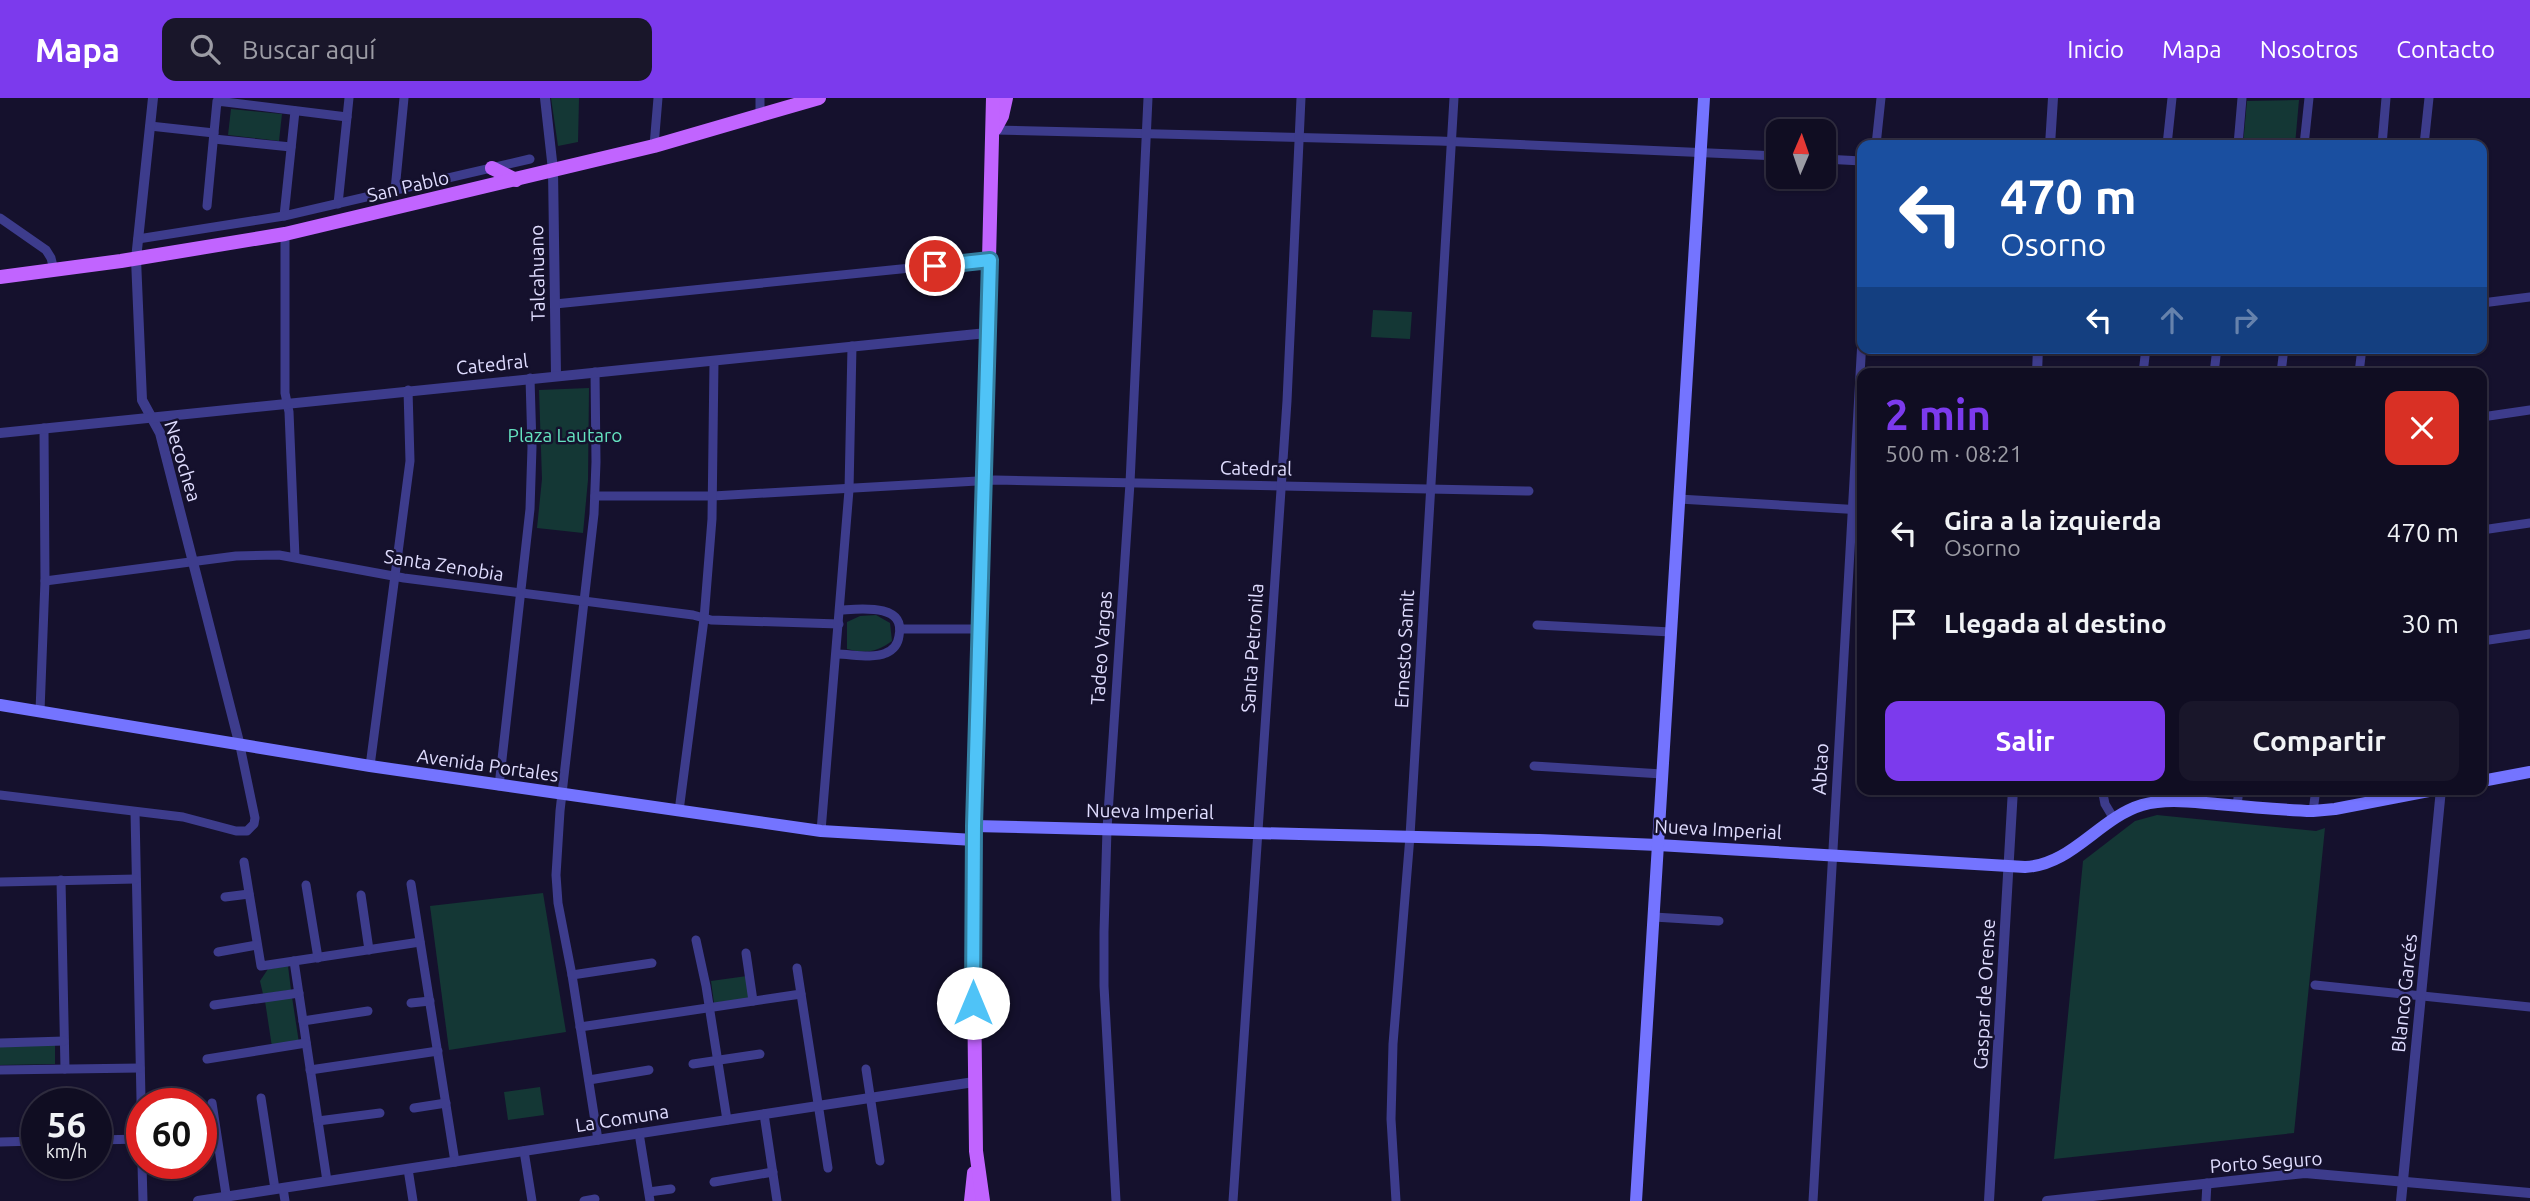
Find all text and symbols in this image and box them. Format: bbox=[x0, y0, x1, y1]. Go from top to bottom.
search box bbox=[162, 18, 652, 81]
icon: search bbox=[186, 30, 224, 68]
text: Mapa bbox=[35, 31, 120, 68]
text: Buscar aquí bbox=[242, 35, 376, 64]
text: Inicio bbox=[2067, 36, 2124, 63]
text: Mapa bbox=[2162, 36, 2222, 63]
text: Nosotros bbox=[2260, 36, 2358, 63]
text: Contacto bbox=[2396, 36, 2495, 63]
north arrow bbox=[1766, 119, 1836, 189]
map controls bbox=[1766, 119, 1836, 189]
street label: San Pablo bbox=[365, 166, 451, 206]
icon: left bbox=[1885, 168, 1976, 259]
text: 470 m bbox=[2000, 168, 2137, 223]
street label: Talcahuano bbox=[525, 225, 549, 321]
text: Osorno bbox=[2000, 226, 2107, 262]
pin bbox=[905, 236, 965, 296]
icon: arrive bbox=[916, 247, 954, 285]
icon: left bbox=[2080, 301, 2118, 339]
icon: ahead bbox=[2153, 301, 2191, 339]
icon: right bbox=[2226, 301, 2264, 339]
street label: Catedral bbox=[455, 349, 529, 379]
text: 2 min bbox=[1885, 391, 1991, 438]
button: close bbox=[2385, 391, 2459, 465]
street label: Necochea bbox=[160, 418, 206, 504]
park label: Plaza Lautaro bbox=[508, 424, 622, 446]
text: 500 m · 08:21 bbox=[1885, 441, 2023, 466]
street label: Catedral bbox=[1220, 456, 1292, 480]
text: Gira a la izquierda bbox=[1944, 506, 2162, 535]
icon: left bbox=[1885, 514, 1923, 552]
text: 470 m bbox=[2387, 518, 2459, 547]
text: Osorno bbox=[1944, 535, 2021, 560]
street label: Santa Zenobia bbox=[383, 545, 505, 585]
street label: Santa Petronila bbox=[1237, 583, 1267, 713]
street label: Ernesto Samit bbox=[1390, 589, 1418, 709]
street label: Tadeo Vargas bbox=[1086, 590, 1116, 706]
icon: arrive bbox=[1885, 605, 1923, 643]
text: Llegada al destino bbox=[1944, 609, 2167, 638]
text: 30 m bbox=[2401, 609, 2459, 638]
button: Salir bbox=[1885, 701, 2165, 781]
button: Compartir bbox=[2179, 701, 2459, 781]
street label: Abtao bbox=[1808, 743, 1832, 795]
street label: Avenida Portales bbox=[416, 744, 560, 786]
street label: Nueva Imperial bbox=[1086, 799, 1214, 823]
street label: Nueva Imperial bbox=[1654, 815, 1782, 843]
street label: Gaspar de Orense bbox=[1969, 918, 1999, 1070]
street label: Blanco Garcés bbox=[2387, 933, 2421, 1053]
position arrow bbox=[936, 966, 1010, 1040]
speed limit sign: 60 bbox=[126, 1088, 217, 1179]
street label: La Comuna bbox=[574, 1100, 670, 1136]
text: 56 bbox=[47, 1104, 86, 1144]
text: km/h bbox=[46, 1141, 87, 1161]
street label: Porto Seguro bbox=[2209, 1147, 2323, 1177]

